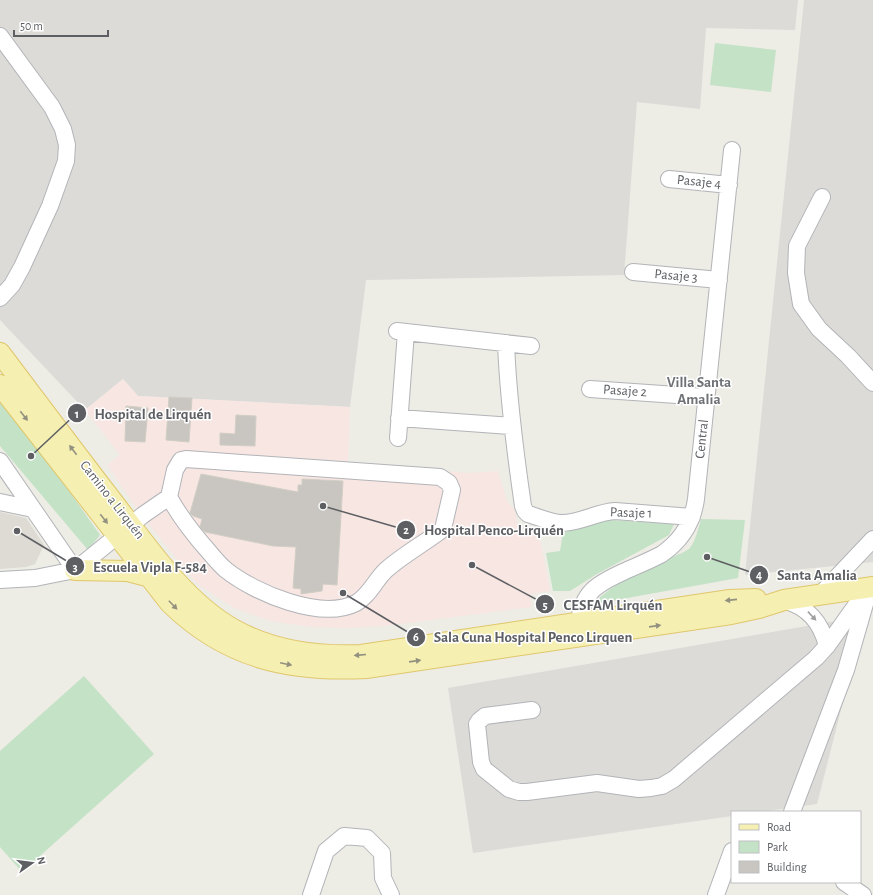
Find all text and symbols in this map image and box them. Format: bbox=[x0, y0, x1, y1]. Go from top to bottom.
scale bar bbox=[14, 12, 108, 38]
text: 50 m bbox=[20, 20, 43, 32]
street label: Pasaje 4 bbox=[676, 173, 722, 191]
street label: Pasaje 3 bbox=[654, 267, 698, 285]
district label: Villa Santa Amalia bbox=[667, 375, 731, 407]
street label: Pasaje 2 bbox=[603, 382, 647, 400]
callout: Hospital de Lirquén bbox=[67, 400, 220, 427]
text: Hospital de Lirquén bbox=[95, 407, 212, 422]
text: 1 bbox=[75, 408, 79, 420]
one-way arrow bbox=[20, 410, 28, 421]
street label: Central bbox=[693, 419, 711, 459]
one-way arrow bbox=[69, 444, 78, 455]
street label: Camino a Lirquén bbox=[77, 458, 147, 542]
street label: Pasaje 1 bbox=[610, 505, 652, 521]
one-way arrow bbox=[99, 513, 108, 524]
callout: Hospital Penco-Lirquén bbox=[396, 517, 572, 544]
text: Hospital Penco-Lirquén bbox=[424, 523, 564, 538]
text: 2 bbox=[403, 524, 409, 536]
callout: Escuela Vipla F-584 bbox=[65, 553, 215, 580]
text: Escuela Vipla F-584 bbox=[93, 560, 207, 575]
text: 3 bbox=[72, 561, 78, 573]
callout: Santa Amalia bbox=[749, 561, 865, 588]
text: Santa Amalia bbox=[777, 568, 857, 583]
text: 4 bbox=[756, 569, 762, 581]
callout: CESFAM Lirquén bbox=[535, 591, 670, 618]
one-way arrow bbox=[725, 597, 737, 604]
text: CESFAM Lirquén bbox=[564, 598, 662, 613]
text: 5 bbox=[542, 599, 548, 611]
one-way arrow bbox=[168, 600, 177, 610]
one-way arrow bbox=[808, 611, 817, 621]
callout: Sala Cuna Hospital Penco Lirquen bbox=[406, 623, 640, 650]
one-way arrow bbox=[649, 623, 661, 629]
text: Sala Cuna Hospital Penco Lirquen bbox=[434, 630, 632, 645]
text: 6 bbox=[413, 631, 419, 643]
one-way arrow bbox=[354, 651, 366, 658]
one-way arrow bbox=[409, 658, 421, 664]
one-way arrow bbox=[280, 661, 292, 667]
legend bbox=[731, 811, 861, 883]
text: Road bbox=[767, 821, 791, 833]
text: Park bbox=[767, 841, 788, 853]
north arrow bbox=[12, 843, 52, 883]
text: N bbox=[35, 856, 47, 866]
text: Building bbox=[767, 861, 807, 873]

